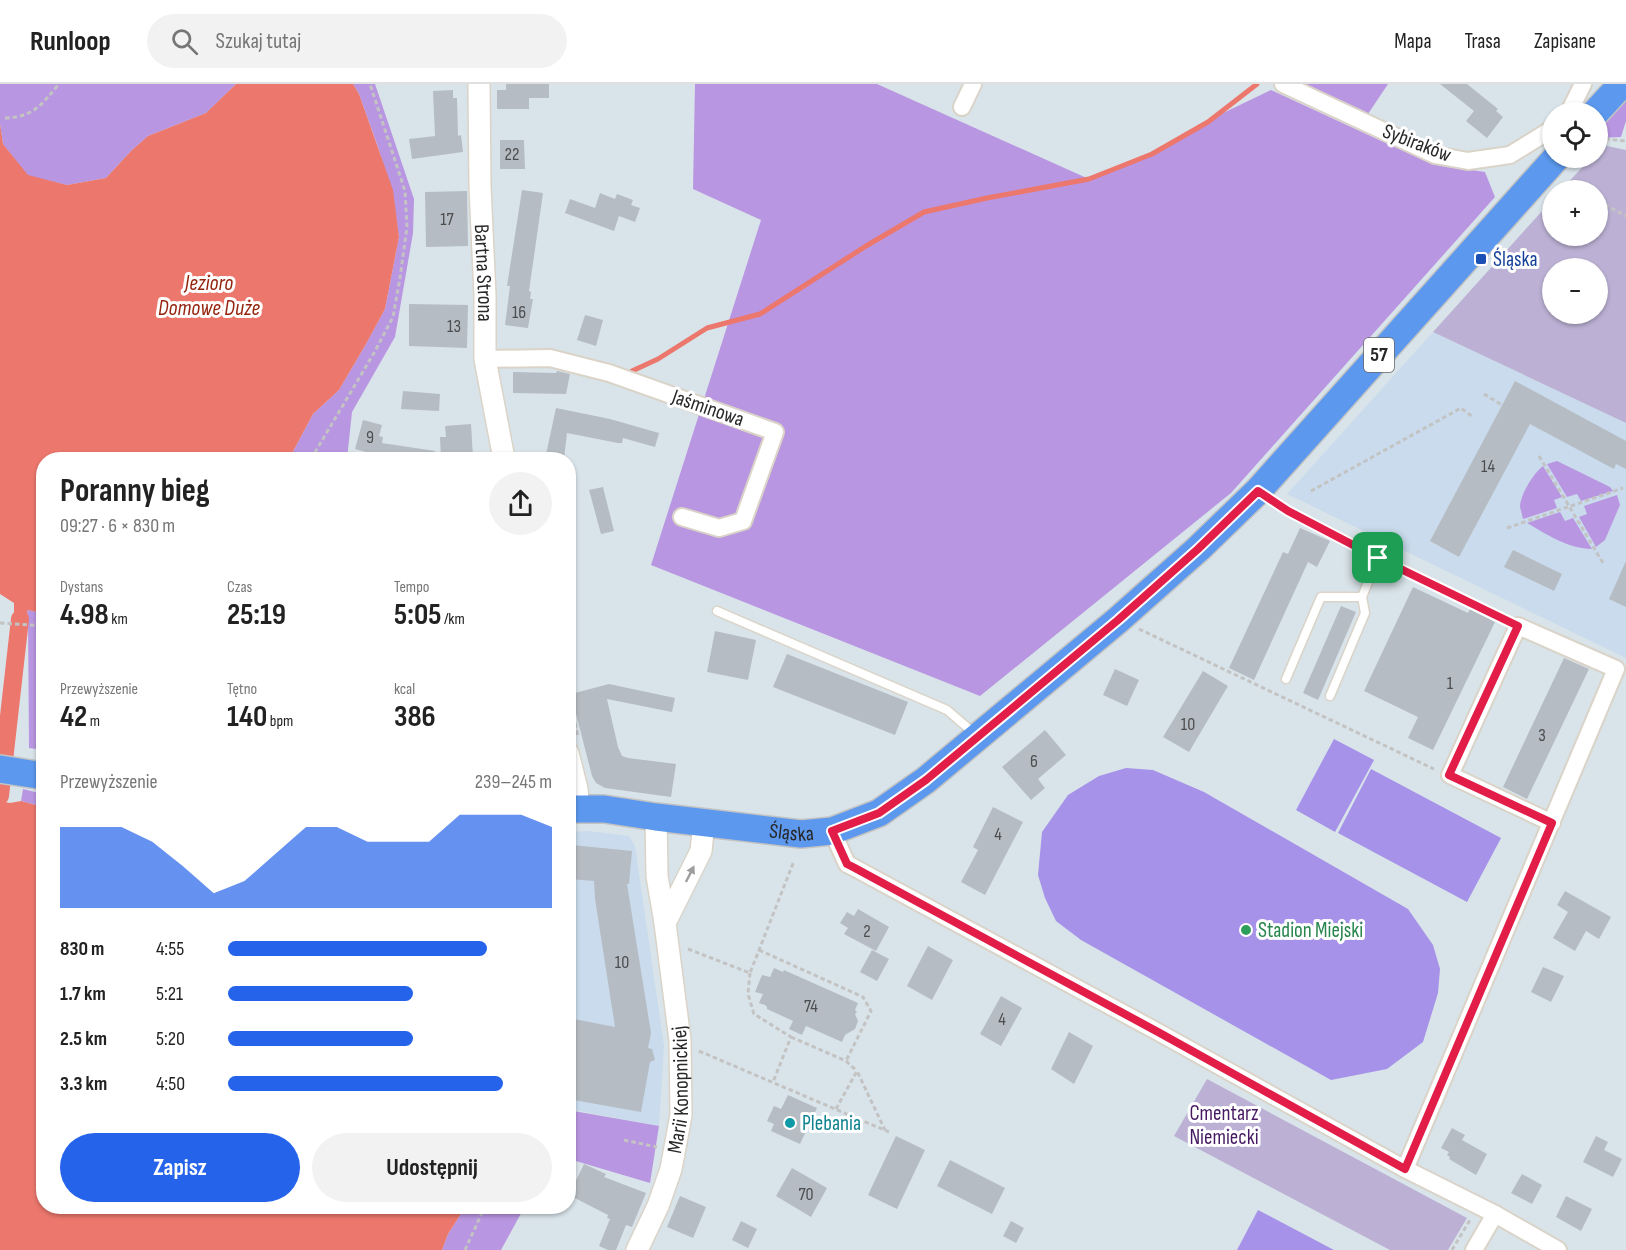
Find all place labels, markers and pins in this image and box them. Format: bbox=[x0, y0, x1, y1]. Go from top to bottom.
place label: Śląska bbox=[1493, 247, 1538, 272]
marker: Śląska bbox=[1474, 252, 1488, 266]
pin bbox=[1352, 532, 1403, 583]
place label: Stadion Miejski bbox=[1258, 918, 1363, 943]
marker: Stadion Miejski bbox=[1239, 923, 1253, 937]
place label: Plebania bbox=[802, 1111, 861, 1136]
marker: Plebania bbox=[783, 1116, 797, 1130]

